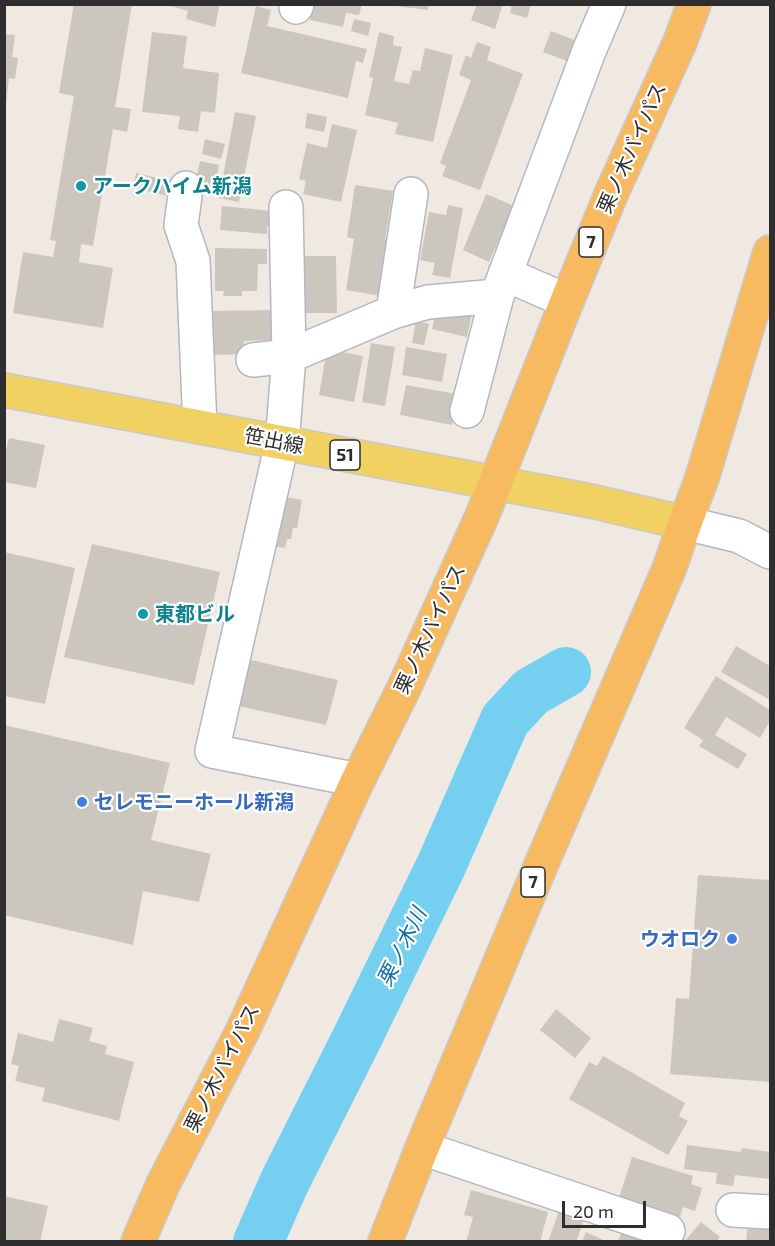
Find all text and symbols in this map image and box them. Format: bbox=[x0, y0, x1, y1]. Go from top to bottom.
street label: 栗ノ木バイパス bbox=[593, 79, 671, 217]
place label: アークハイム新潟 bbox=[93, 174, 252, 198]
marker: アークハイム新潟 bbox=[74, 179, 88, 193]
road number: 7 bbox=[579, 227, 603, 257]
street label: 笹出線 bbox=[242, 423, 306, 459]
road number: 51 bbox=[330, 440, 360, 470]
street label: 栗ノ木バイパス bbox=[390, 560, 470, 698]
place label: 東都ビル bbox=[155, 602, 235, 626]
marker: 東都ビル bbox=[136, 607, 150, 621]
place label: セレモニーホール新潟 bbox=[94, 790, 294, 814]
marker: セレモニーホール新潟 bbox=[75, 795, 89, 809]
road number: 7 bbox=[521, 867, 545, 897]
water label: 栗ノ木川 bbox=[372, 904, 432, 990]
place label: ウオロク bbox=[640, 927, 720, 951]
marker: ウオロク bbox=[725, 932, 739, 946]
street label: 栗ノ木バイパス bbox=[180, 1000, 264, 1136]
scale bar bbox=[565, 1189, 649, 1227]
text: 20 m bbox=[573, 1200, 614, 1222]

